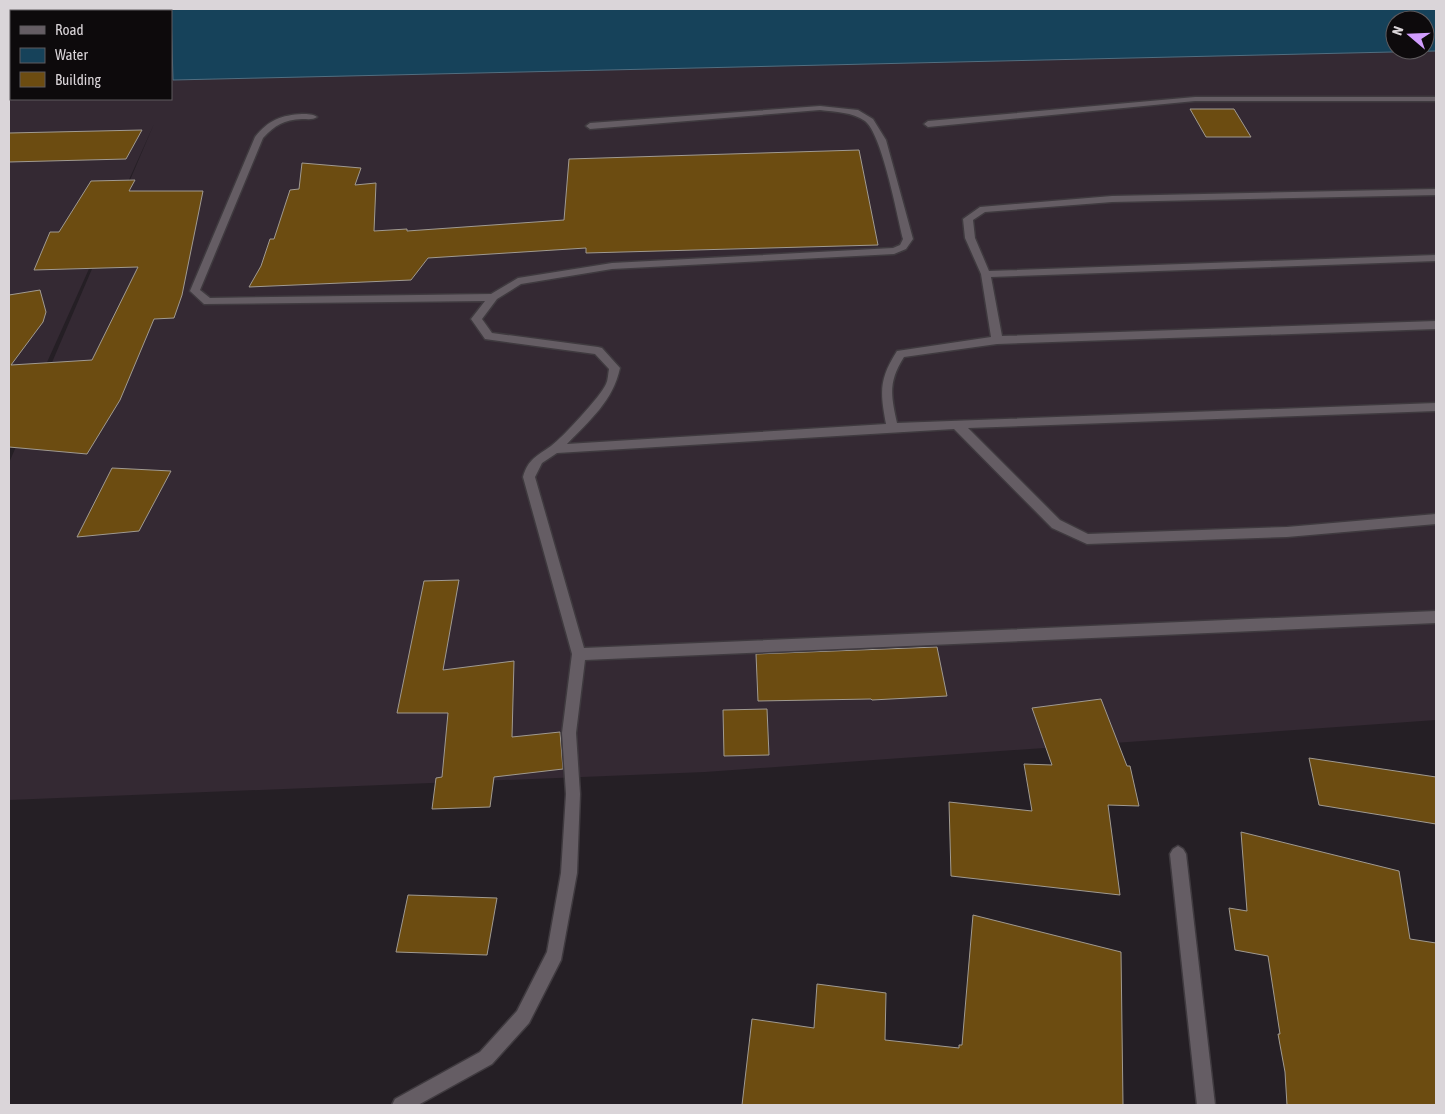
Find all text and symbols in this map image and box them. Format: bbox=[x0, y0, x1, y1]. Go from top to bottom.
legend bbox=[10, 10, 172, 100]
north arrow bbox=[1385, 10, 1435, 60]
text: Road bbox=[55, 21, 84, 38]
text: N bbox=[1389, 24, 1407, 37]
text: Water bbox=[55, 46, 88, 63]
text: Building bbox=[55, 71, 101, 88]

